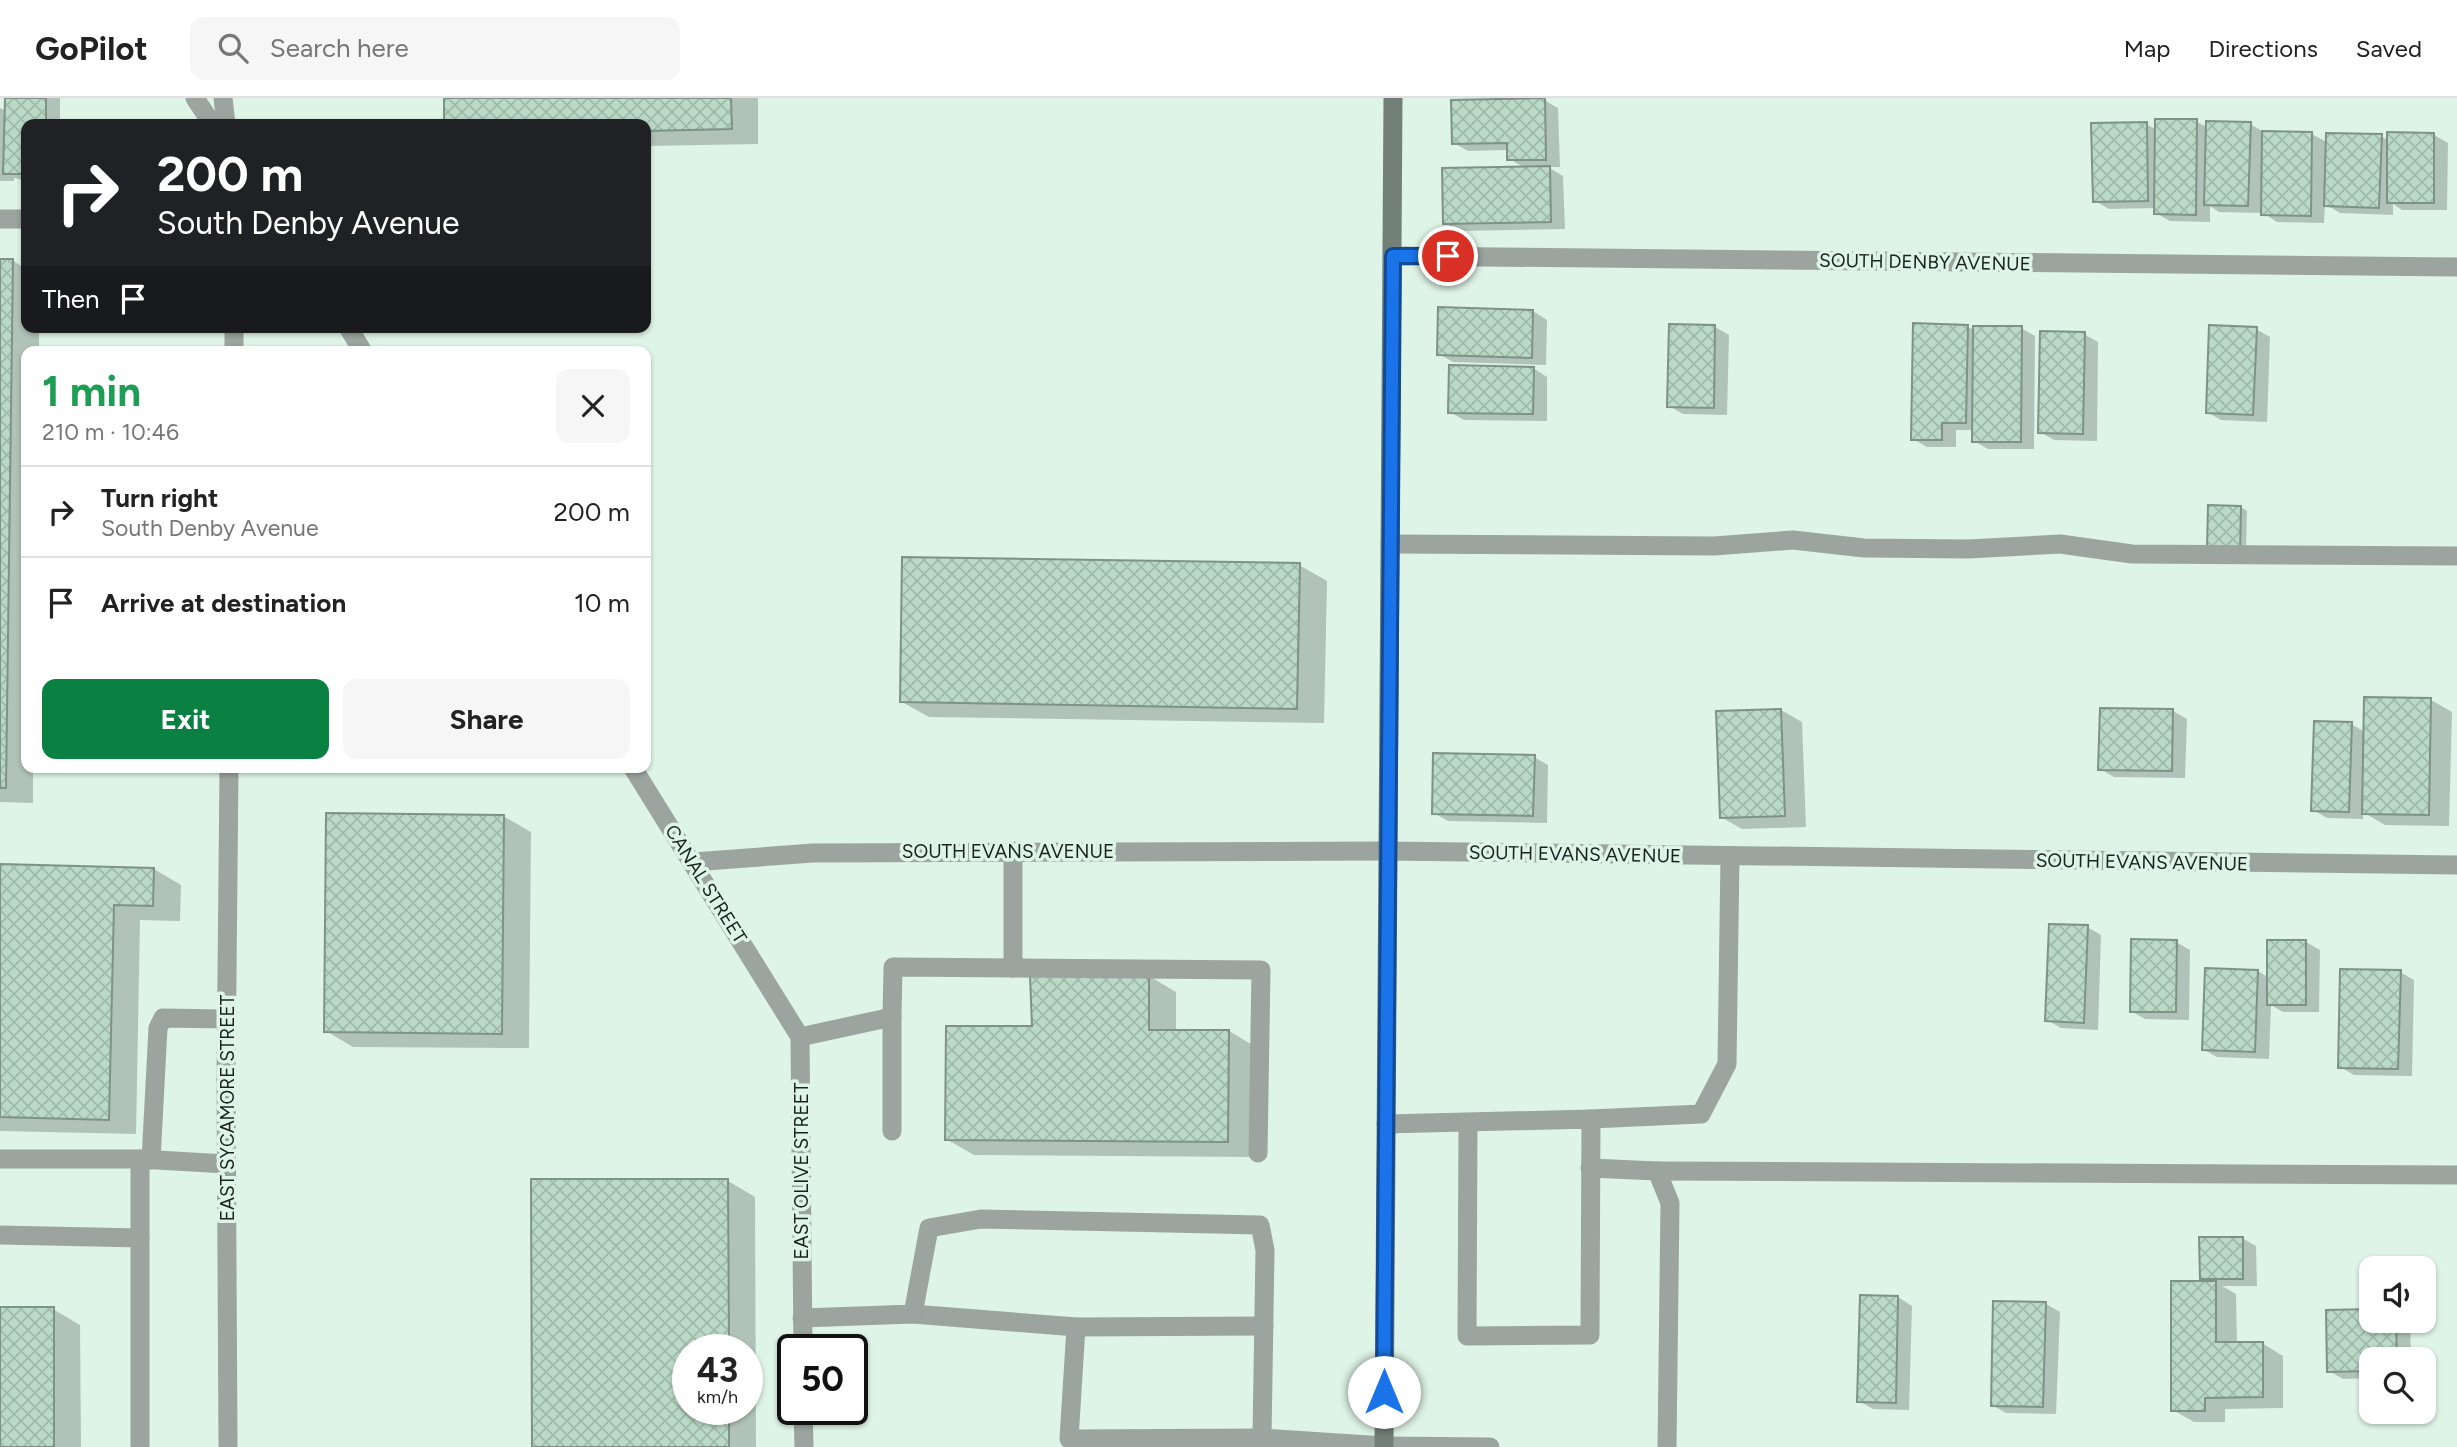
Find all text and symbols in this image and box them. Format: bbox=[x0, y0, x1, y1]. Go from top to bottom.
search box bbox=[190, 17, 680, 80]
text: GoPilot bbox=[35, 29, 148, 68]
icon: search bbox=[214, 29, 252, 67]
text: Search here bbox=[270, 32, 409, 64]
text: Map bbox=[2124, 34, 2170, 63]
text: Directions bbox=[2208, 34, 2318, 63]
text: Saved bbox=[2356, 34, 2422, 63]
text: 200 m bbox=[157, 144, 303, 203]
icon: right bbox=[42, 147, 133, 238]
text: South Denby Avenue bbox=[157, 204, 460, 242]
pin bbox=[1418, 226, 1478, 286]
icon: arrive bbox=[1429, 237, 1467, 275]
street label: SOUTH DENBY AVENUE bbox=[1819, 249, 2031, 275]
icon: arrive bbox=[114, 280, 152, 318]
text: Then bbox=[42, 283, 100, 315]
text: 1 min bbox=[42, 366, 141, 417]
button: close bbox=[556, 369, 630, 443]
text: 210 m · 10:46 bbox=[42, 418, 179, 446]
text: Turn right bbox=[101, 482, 218, 514]
icon: right bbox=[42, 493, 80, 531]
text: 200 m bbox=[554, 496, 630, 528]
text: South Denby Avenue bbox=[101, 514, 318, 542]
icon: arrive bbox=[42, 584, 80, 622]
text: Arrive at destination bbox=[101, 587, 346, 619]
text: 10 m bbox=[574, 587, 630, 619]
button: Exit bbox=[42, 679, 329, 759]
button: Share bbox=[343, 679, 630, 759]
street label: CANAL STREET bbox=[660, 820, 752, 948]
street label: SOUTH EVANS AVENUE bbox=[902, 840, 1114, 863]
street label: SOUTH EVANS AVENUE bbox=[1469, 841, 1681, 867]
street label: SOUTH EVANS AVENUE bbox=[2036, 849, 2248, 875]
street label: EAST SYCAMORE STREET bbox=[216, 994, 239, 1221]
street label: EAST OLIVE STREET bbox=[790, 1082, 813, 1259]
map controls bbox=[2359, 1256, 2436, 1424]
button: sound bbox=[2359, 1256, 2436, 1333]
speed limit sign: 50 bbox=[777, 1334, 868, 1425]
button: search bbox=[2359, 1347, 2436, 1424]
text: 43 bbox=[697, 1349, 738, 1391]
position arrow bbox=[1347, 1355, 1421, 1429]
text: km/h bbox=[697, 1386, 738, 1408]

